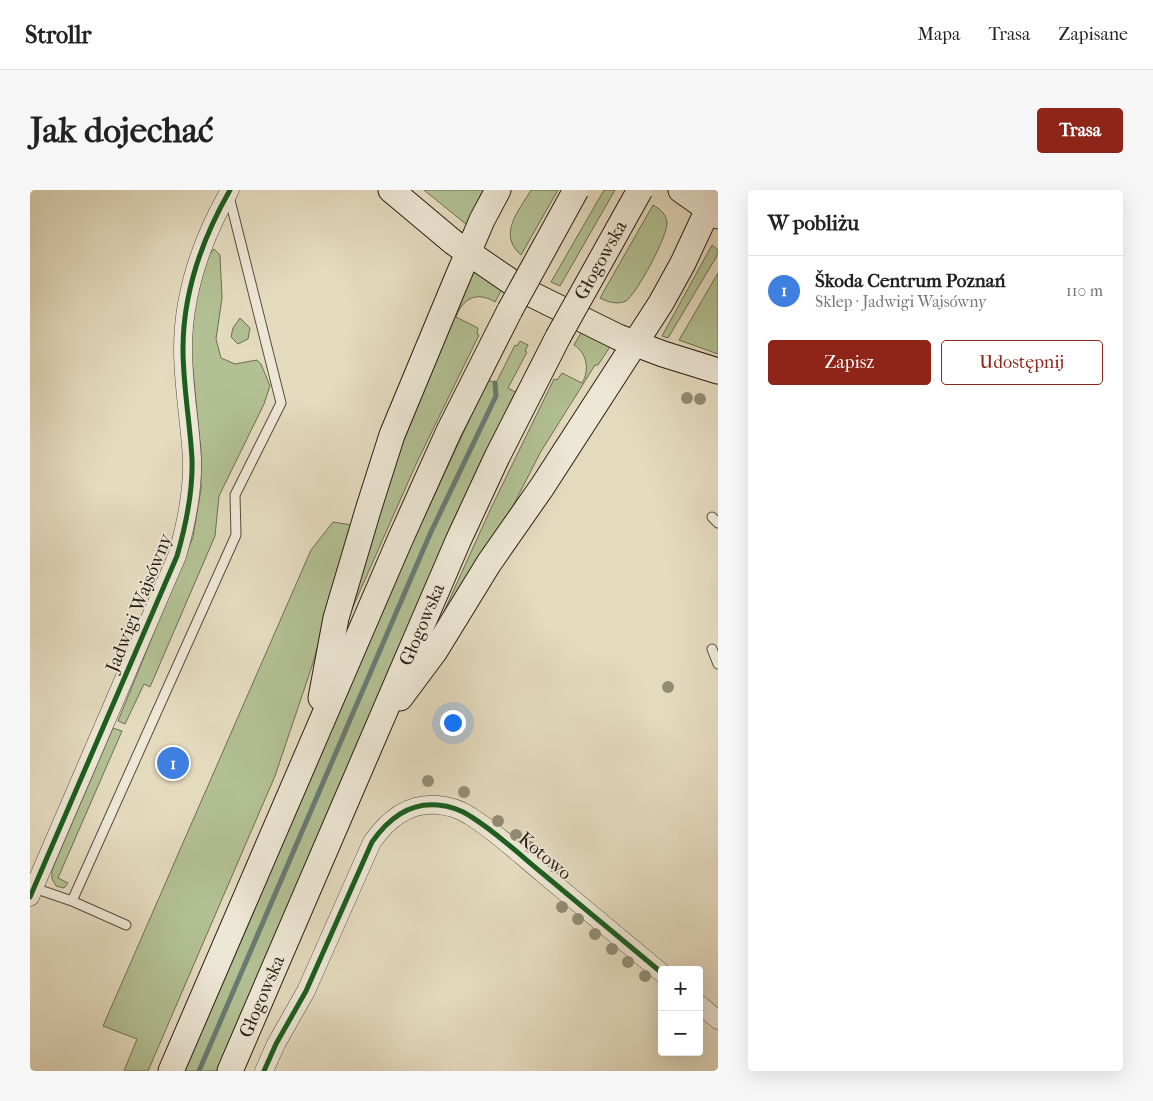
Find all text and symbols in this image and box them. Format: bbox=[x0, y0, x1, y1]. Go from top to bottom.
text: Strollr bbox=[25, 21, 92, 49]
text: Mapa bbox=[918, 24, 960, 45]
text: Trasa bbox=[988, 24, 1030, 45]
text: Zapisane bbox=[1058, 24, 1128, 45]
button: Trasa bbox=[1037, 108, 1123, 153]
text: Jak dojechać bbox=[30, 110, 214, 151]
text: W pobliżu bbox=[768, 211, 859, 235]
street label: Głogowska bbox=[570, 216, 632, 304]
text: Škoda Centrum Poznań bbox=[815, 270, 1006, 292]
text: 1 bbox=[781, 281, 787, 300]
text: 110 m bbox=[1066, 281, 1103, 300]
text: Sklep · Jadwigi Wajsówny bbox=[815, 292, 987, 311]
button: Zapisz bbox=[768, 340, 931, 385]
button: Udostępnij bbox=[941, 340, 1103, 385]
street label: Jadwigi Wajsówny bbox=[100, 530, 177, 677]
street label: Głogowska bbox=[395, 580, 449, 669]
your location bbox=[440, 710, 466, 736]
pin: 1 bbox=[157, 744, 189, 782]
street label: Kotowo bbox=[514, 828, 576, 885]
street label: Głogowska bbox=[235, 952, 289, 1041]
map controls bbox=[658, 966, 703, 1056]
button: + bbox=[658, 966, 703, 1011]
button: − bbox=[658, 1011, 703, 1056]

